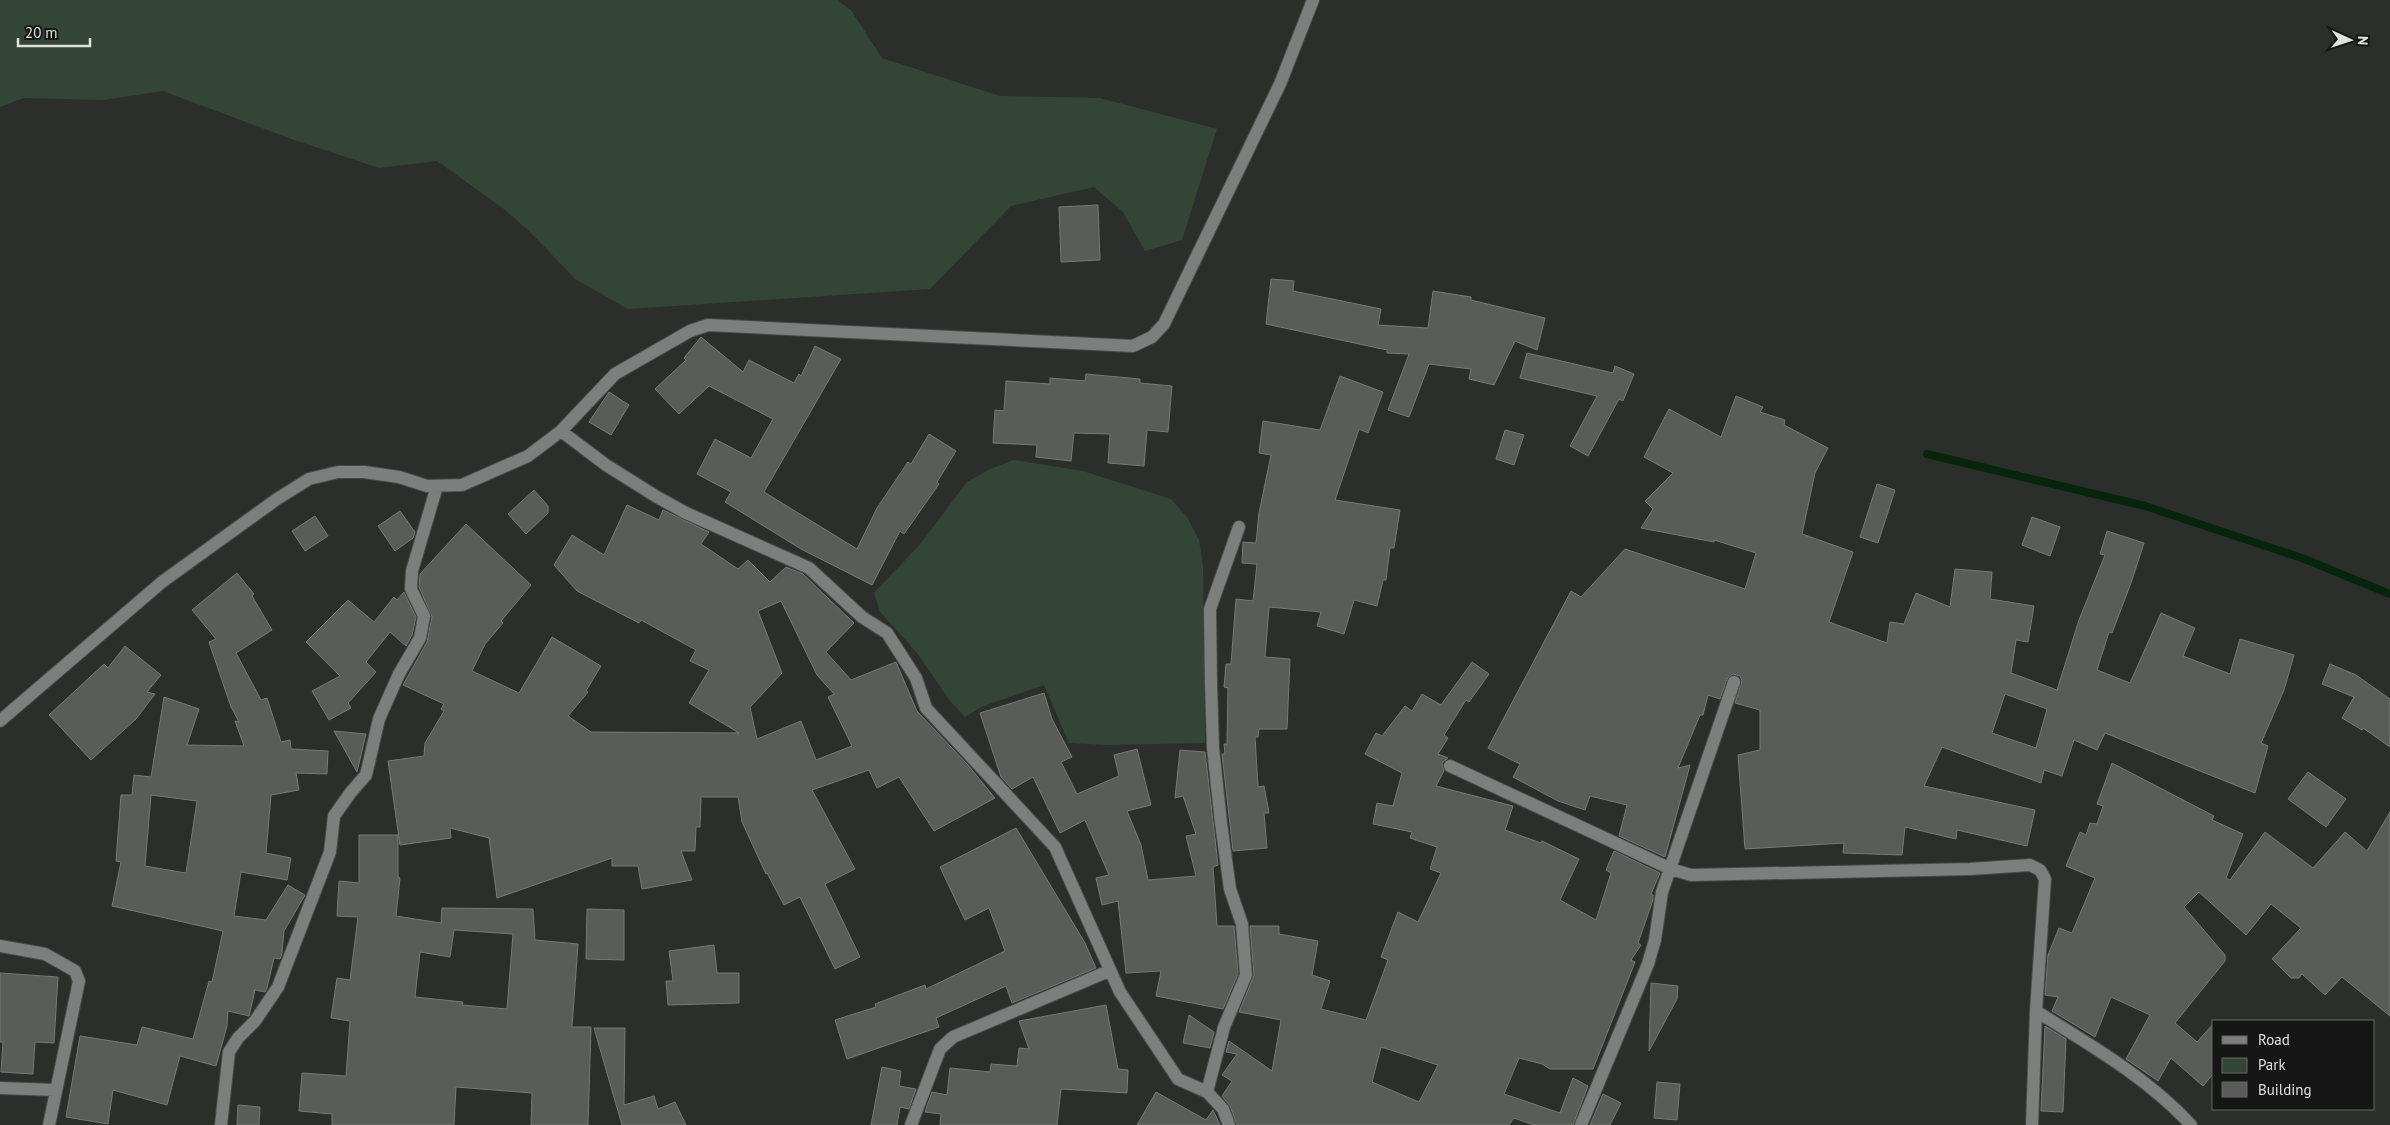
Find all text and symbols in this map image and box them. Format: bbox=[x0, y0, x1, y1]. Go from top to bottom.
scale bar bbox=[18, 15, 90, 47]
north arrow bbox=[2325, 15, 2375, 65]
text: 20 m bbox=[25, 23, 58, 42]
text: N bbox=[2354, 36, 2372, 46]
legend bbox=[2212, 1020, 2375, 1110]
text: Road bbox=[2258, 1030, 2290, 1049]
text: Park bbox=[2258, 1055, 2286, 1074]
text: Building bbox=[2258, 1080, 2312, 1099]

